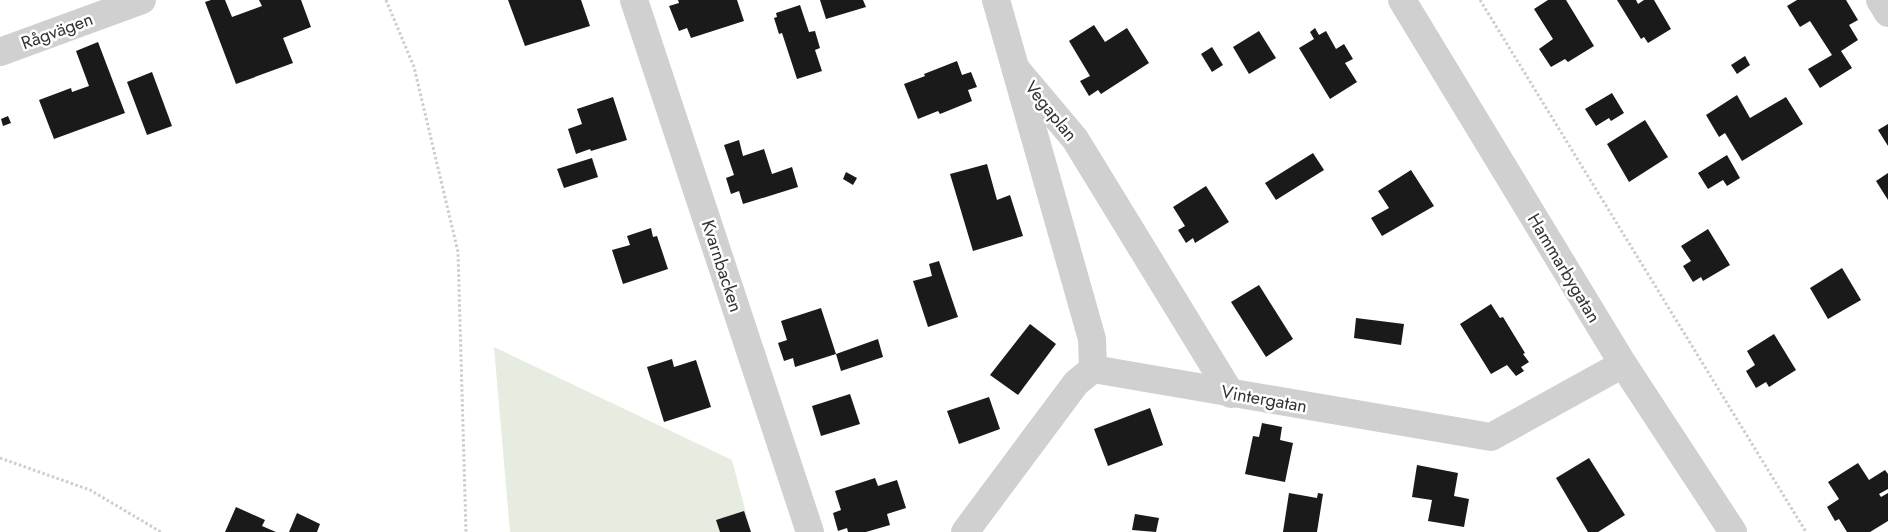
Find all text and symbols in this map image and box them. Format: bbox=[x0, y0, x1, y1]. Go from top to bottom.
street label: Rågvägen bbox=[17, 6, 97, 56]
street label: Vegaplan bbox=[1019, 75, 1083, 147]
street label: Hammarbygatan bbox=[1521, 208, 1607, 328]
street label: Kvarnbacken bbox=[695, 217, 749, 315]
street label: Vintergatan bbox=[1219, 379, 1309, 419]

